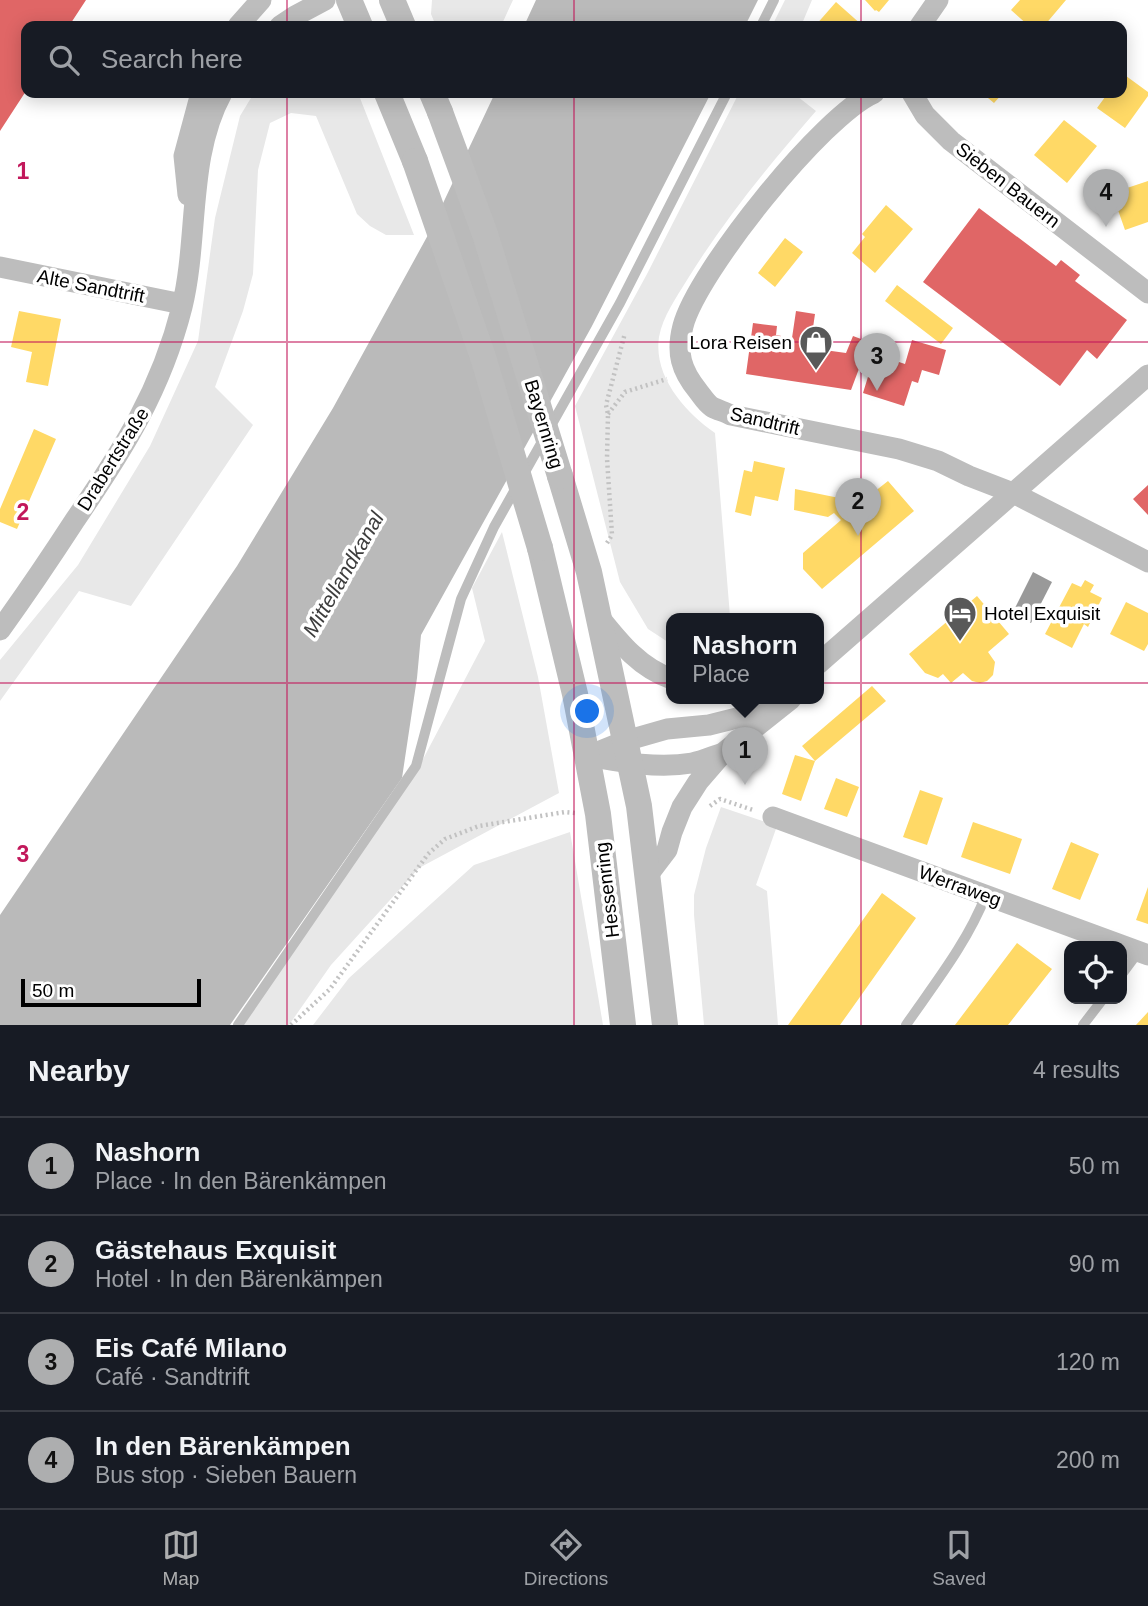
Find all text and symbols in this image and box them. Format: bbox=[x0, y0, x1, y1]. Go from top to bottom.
search box bbox=[21, 21, 1127, 98]
icon: search bbox=[45, 41, 83, 79]
text: Search here bbox=[101, 44, 243, 74]
street label: Sieben Bauern bbox=[952, 138, 1064, 232]
text: 1 bbox=[17, 158, 30, 184]
pin: 4 bbox=[1083, 169, 1129, 227]
street label: Alte Sandtrift bbox=[36, 265, 147, 307]
shop icon: Lora Reisen bbox=[797, 323, 835, 372]
place label: Lora Reisen bbox=[690, 332, 792, 353]
pin: 3 bbox=[854, 333, 900, 391]
street label: Bayernring bbox=[521, 377, 567, 471]
street label: Sandtrift bbox=[728, 403, 803, 439]
street label: Drabertstraße bbox=[73, 404, 153, 514]
pin: 2 bbox=[835, 478, 881, 536]
text: 2 bbox=[17, 499, 29, 525]
water label: Mittellandkanal bbox=[298, 506, 389, 640]
hotel icon: Hotel Exquisit bbox=[941, 594, 979, 643]
place label: Hotel Exquisit bbox=[984, 603, 1101, 624]
popup bbox=[666, 613, 824, 704]
text: Nashorn bbox=[692, 630, 798, 660]
text: Place bbox=[692, 661, 750, 687]
your location bbox=[570, 694, 604, 728]
pin: 1 bbox=[722, 727, 768, 785]
text: 3 bbox=[17, 841, 29, 867]
street label: Hessenring bbox=[591, 841, 623, 939]
street label: Werraweg bbox=[916, 861, 1004, 911]
map controls bbox=[1064, 941, 1127, 1004]
button: locate bbox=[1064, 941, 1127, 1004]
scale bar bbox=[21, 976, 201, 1008]
text: 50 m bbox=[32, 980, 74, 1001]
text: Nearby bbox=[28, 1054, 130, 1087]
text: 4 results bbox=[1033, 1057, 1120, 1083]
text: Nashorn bbox=[95, 1137, 200, 1167]
text: 1 bbox=[45, 1153, 57, 1179]
text: 50 m bbox=[1069, 1153, 1120, 1179]
text: Place · In den Bärenkämpen bbox=[95, 1168, 387, 1194]
text: Gästehaus Exquisit bbox=[95, 1235, 336, 1265]
text: 2 bbox=[45, 1251, 57, 1277]
text: 90 m bbox=[1069, 1251, 1120, 1277]
text: Hotel · In den Bärenkämpen bbox=[95, 1266, 383, 1292]
text: Eis Café Milano bbox=[95, 1333, 287, 1363]
text: 3 bbox=[45, 1349, 57, 1375]
text: 120 m bbox=[1056, 1349, 1120, 1375]
text: Café · Sandtrift bbox=[95, 1364, 250, 1390]
text: In den Bärenkämpen bbox=[95, 1431, 351, 1461]
text: 4 bbox=[45, 1447, 57, 1473]
text: 200 m bbox=[1056, 1447, 1120, 1473]
text: Bus stop · Sieben Bauern bbox=[95, 1462, 357, 1488]
tab: Map bbox=[162, 1526, 200, 1590]
tab: Directions bbox=[524, 1526, 608, 1590]
tab: Saved bbox=[932, 1526, 986, 1590]

